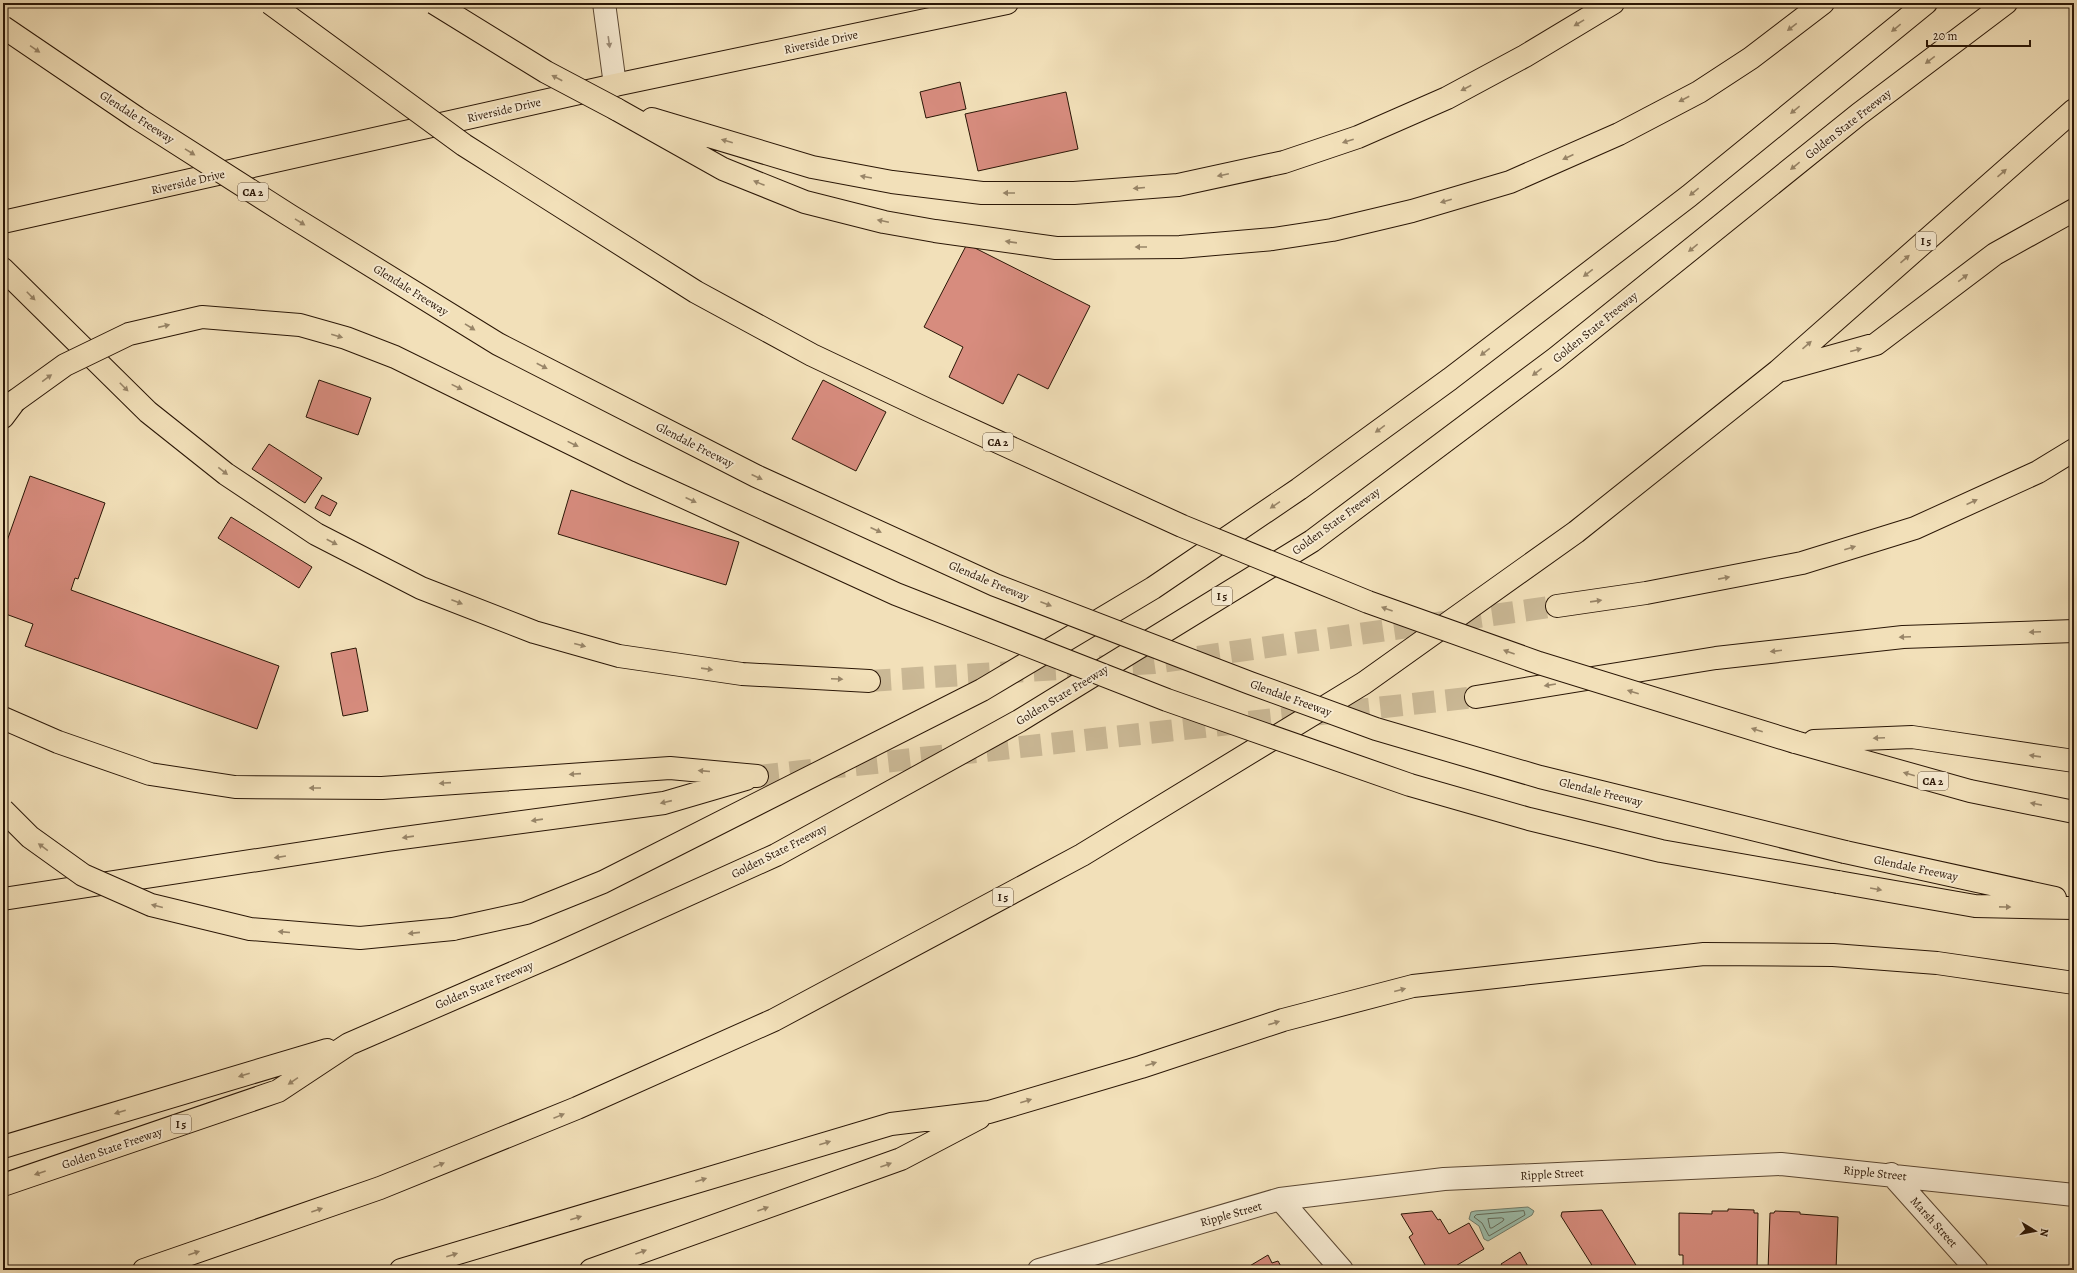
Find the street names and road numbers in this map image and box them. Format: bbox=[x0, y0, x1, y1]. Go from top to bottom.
street label: Riverside Drive bbox=[783, 26, 859, 58]
street label: Golden State Freeway bbox=[1802, 85, 1895, 163]
street label: Glendale Freeway bbox=[97, 87, 178, 147]
street label: Riverside Drive bbox=[466, 94, 542, 126]
street label: Riverside Drive bbox=[150, 166, 226, 198]
road number: CA 2 bbox=[238, 183, 268, 201]
road number: I 5 bbox=[1916, 232, 1936, 250]
street label: Glendale Freeway bbox=[370, 261, 452, 320]
street label: Golden State Freeway bbox=[1549, 287, 1641, 366]
street label: Glendale Freeway bbox=[653, 418, 737, 472]
road number: CA 2 bbox=[983, 433, 1013, 451]
street label: Golden State Freeway bbox=[1289, 483, 1384, 558]
street label: Glendale Freeway bbox=[946, 557, 1032, 605]
road number: I 5 bbox=[1212, 587, 1232, 605]
street label: Golden State Freeway bbox=[1013, 661, 1112, 729]
street label: Glendale Freeway bbox=[1248, 676, 1335, 720]
road number: CA 2 bbox=[1918, 772, 1948, 790]
street label: Glendale Freeway bbox=[1558, 774, 1645, 810]
street label: Golden State Freeway bbox=[729, 820, 830, 882]
street label: Glendale Freeway bbox=[1872, 851, 1960, 885]
road number: I 5 bbox=[993, 888, 1013, 906]
street label: Golden State Freeway bbox=[432, 957, 536, 1013]
road number: I 5 bbox=[171, 1115, 191, 1133]
street label: Golden State Freeway bbox=[60, 1123, 165, 1173]
street label: Ripple Street bbox=[1843, 1162, 1907, 1184]
street label: Ripple Street bbox=[1520, 1164, 1584, 1184]
street label: Marsh Street bbox=[1907, 1193, 1961, 1251]
street label: Ripple Street bbox=[1198, 1198, 1264, 1230]

